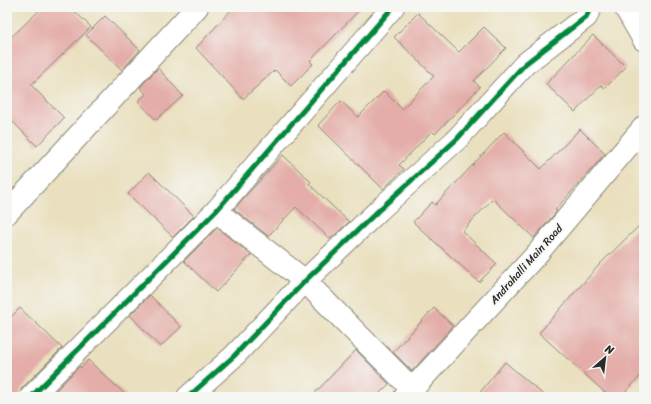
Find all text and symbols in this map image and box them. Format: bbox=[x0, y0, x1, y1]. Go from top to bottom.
street label: Andrahalli Main Road bbox=[484, 219, 568, 309]
north arrow bbox=[585, 338, 625, 378]
text: N bbox=[601, 339, 618, 360]

